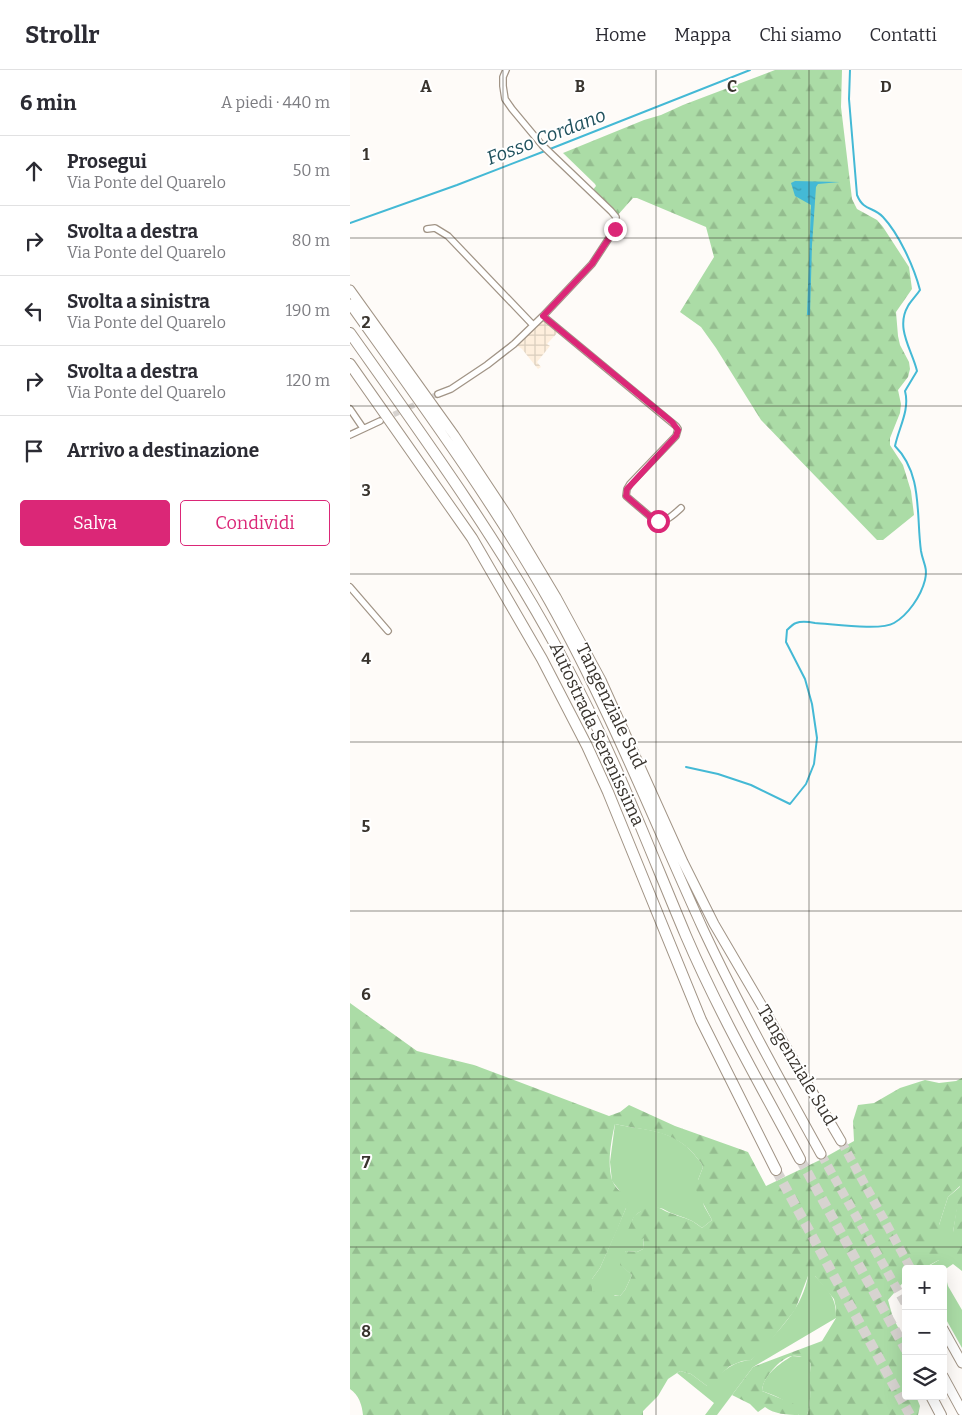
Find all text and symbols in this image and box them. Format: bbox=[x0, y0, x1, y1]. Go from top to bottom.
text: Strollr bbox=[25, 21, 100, 49]
text: Home bbox=[595, 24, 646, 46]
text: Mappa bbox=[674, 24, 731, 46]
text: Chi siamo bbox=[759, 24, 842, 46]
text: Contatti bbox=[870, 24, 937, 46]
text: A bbox=[420, 77, 432, 96]
text: B bbox=[575, 77, 585, 96]
text: C bbox=[727, 77, 737, 96]
text: D bbox=[880, 77, 892, 96]
text: 6 min bbox=[20, 90, 76, 116]
text: A piedi · 440 m bbox=[221, 93, 330, 112]
water label: Fosso Cordano bbox=[483, 103, 609, 170]
text: 1 bbox=[363, 145, 370, 164]
text: Prosegui bbox=[67, 150, 147, 173]
icon: ahead bbox=[20, 157, 48, 185]
text: 50 m bbox=[293, 161, 330, 180]
text: Via Ponte del Quarelo bbox=[67, 173, 226, 192]
route end bbox=[604, 218, 627, 241]
text: Svolta a destra bbox=[67, 220, 198, 243]
icon: right bbox=[20, 227, 48, 255]
text: 80 m bbox=[292, 231, 330, 250]
text: Via Ponte del Quarelo bbox=[67, 243, 226, 262]
text: Svolta a sinistra bbox=[67, 290, 210, 313]
icon: left bbox=[20, 297, 48, 325]
text: 190 m bbox=[285, 301, 330, 320]
text: Via Ponte del Quarelo bbox=[67, 313, 226, 332]
text: 2 bbox=[361, 313, 371, 332]
text: Svolta a destra bbox=[67, 360, 198, 383]
icon: right bbox=[20, 367, 48, 395]
text: 120 m bbox=[286, 371, 330, 390]
text: Via Ponte del Quarelo bbox=[67, 383, 226, 402]
icon: arrive bbox=[20, 437, 48, 465]
text: Arrivo a destinazione bbox=[67, 439, 259, 462]
text: 3 bbox=[361, 481, 371, 500]
button: Salva bbox=[20, 500, 170, 546]
button: Condividi bbox=[180, 500, 330, 546]
route start bbox=[647, 510, 670, 533]
street label: Autostrada Serenissima bbox=[545, 639, 649, 830]
street label: Tangenziale Sud bbox=[571, 640, 651, 772]
text: 4 bbox=[361, 649, 371, 668]
text: 5 bbox=[362, 817, 371, 836]
text: 6 bbox=[361, 985, 371, 1004]
street label: Tangenziale Sud bbox=[752, 1001, 842, 1129]
text: 7 bbox=[362, 1153, 371, 1172]
map controls bbox=[902, 1265, 947, 1400]
button: + bbox=[902, 1265, 947, 1310]
button: − bbox=[902, 1310, 947, 1355]
text: 8 bbox=[361, 1322, 371, 1341]
button: layers bbox=[902, 1355, 947, 1400]

